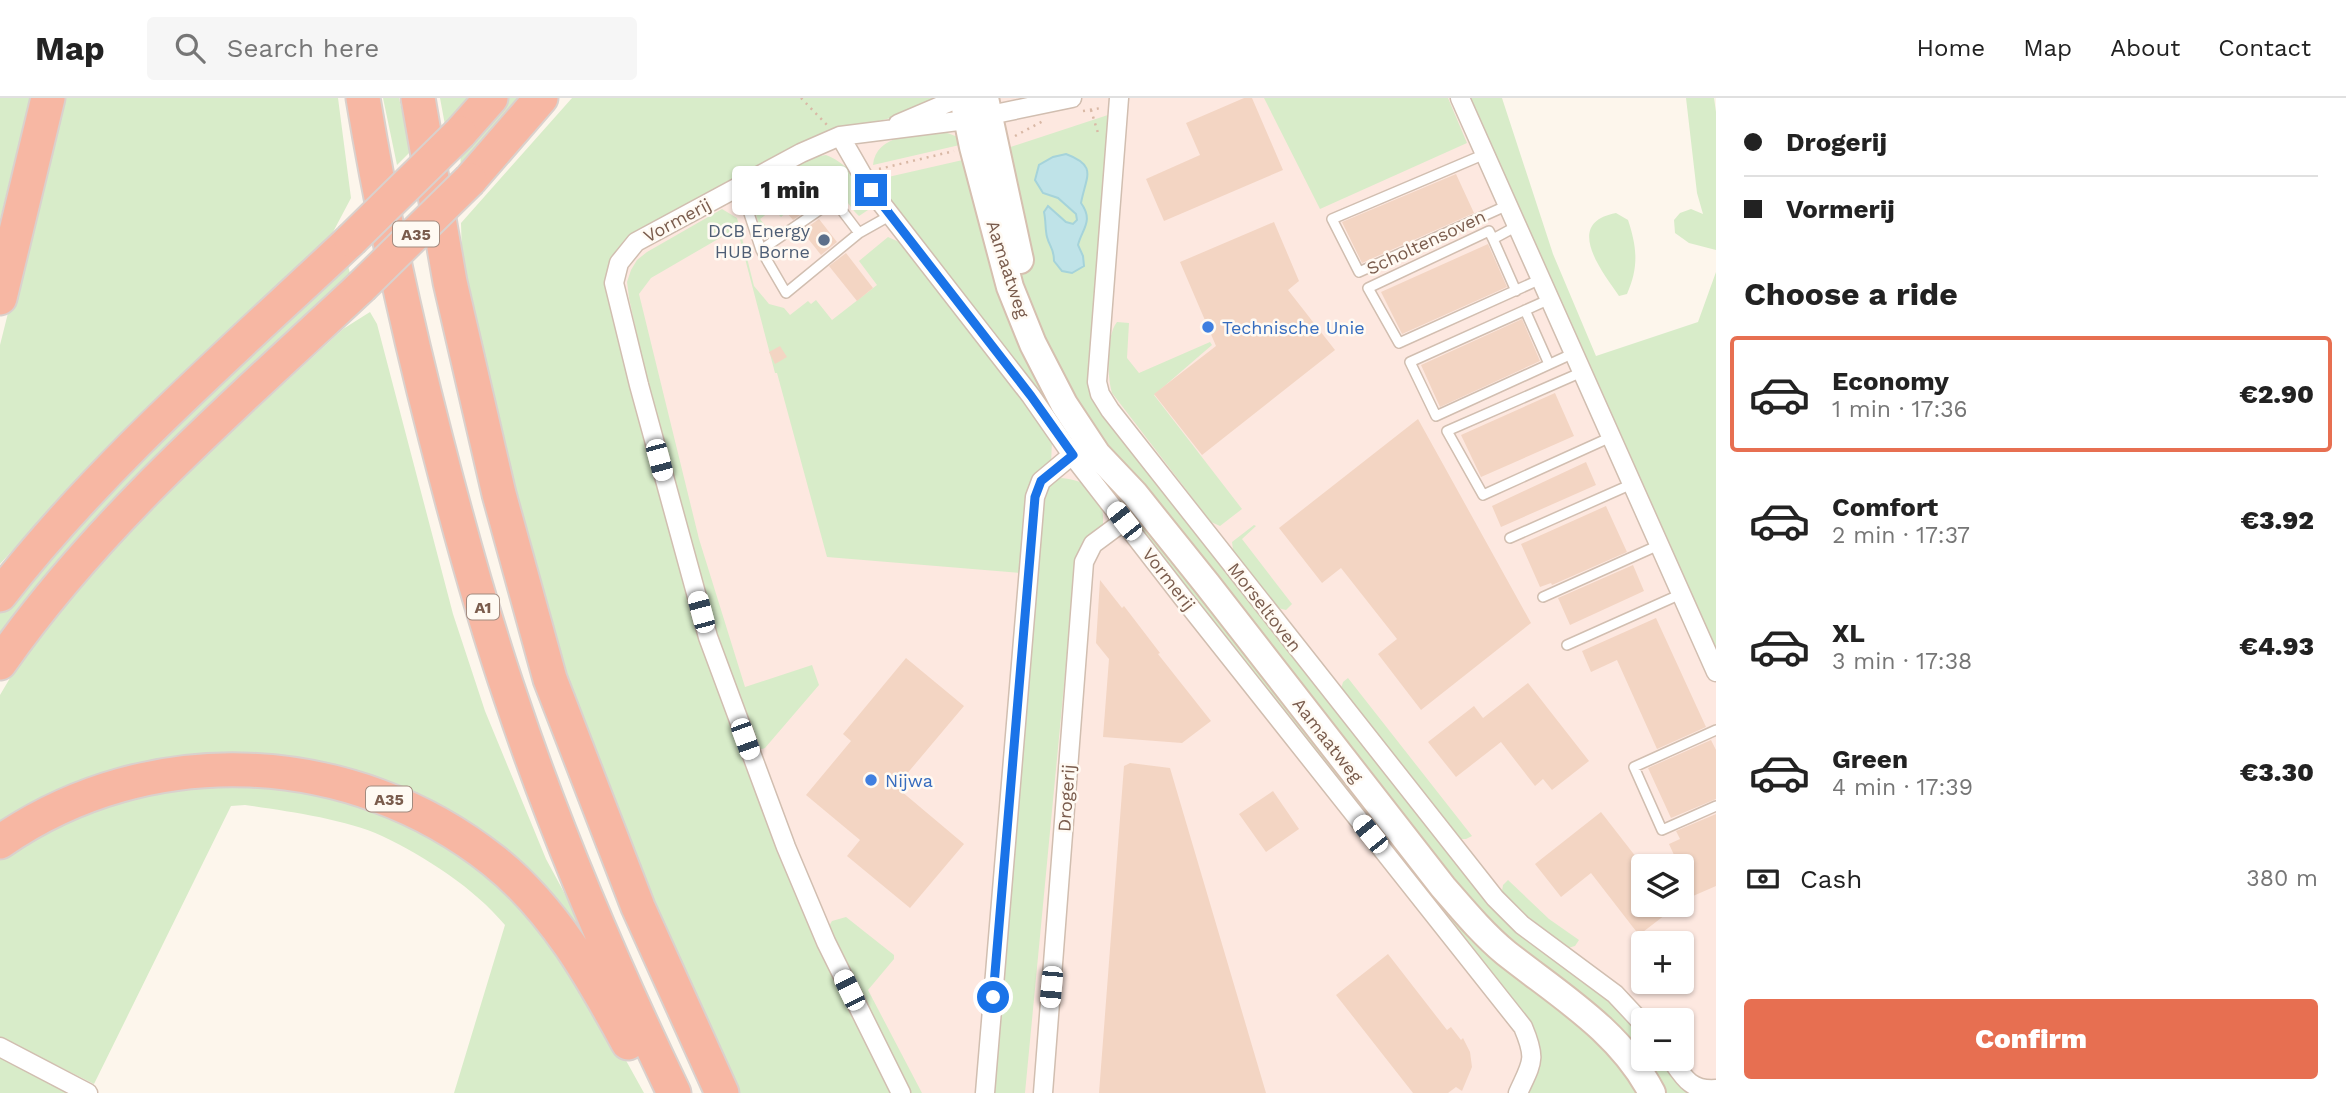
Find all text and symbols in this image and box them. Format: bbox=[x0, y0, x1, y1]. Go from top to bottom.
search box bbox=[147, 17, 637, 80]
text: Map bbox=[35, 29, 105, 68]
icon: search bbox=[171, 29, 209, 67]
text: Search here bbox=[227, 33, 379, 63]
text: Home bbox=[1917, 34, 1985, 62]
text: Map bbox=[2023, 34, 2072, 62]
text: About bbox=[2110, 34, 2180, 62]
text: Contact bbox=[2218, 34, 2311, 62]
text: Drogerij bbox=[1786, 127, 1887, 157]
callout: 1 min bbox=[731, 166, 846, 214]
route end bbox=[855, 174, 887, 206]
text: 1 min bbox=[760, 177, 820, 204]
street label: Vormerij bbox=[640, 193, 714, 247]
text: Vormerij bbox=[1786, 194, 1895, 224]
street label: Scholtensoven bbox=[1363, 205, 1489, 279]
street label: Aamaatweg bbox=[982, 217, 1034, 321]
place label: DCB Energy HUB Borne bbox=[708, 220, 811, 262]
road number: A35 bbox=[393, 222, 439, 246]
marker: DCB Energy HUB Borne bbox=[816, 232, 832, 248]
text: Choose a ride bbox=[1744, 275, 1958, 313]
place label: Technische Unie bbox=[1222, 317, 1365, 338]
marker: Technische Unie bbox=[1200, 319, 1216, 335]
icon: car bbox=[1748, 363, 1811, 426]
text: Economy bbox=[1832, 366, 1949, 396]
text: €2.90 bbox=[2239, 379, 2314, 409]
text: 1 min · 17:36 bbox=[1832, 396, 1968, 423]
car bbox=[644, 437, 675, 483]
icon: car bbox=[1748, 489, 1811, 552]
text: Comfort bbox=[1832, 492, 1938, 522]
car bbox=[1103, 498, 1146, 544]
text: €3.92 bbox=[2241, 505, 2314, 535]
text: 2 min · 17:37 bbox=[1832, 522, 1970, 549]
street label: Vormerij bbox=[1138, 544, 1200, 614]
street label: Morseltoven bbox=[1224, 558, 1306, 656]
car bbox=[686, 589, 717, 635]
road number: A1 bbox=[467, 594, 499, 620]
icon: car bbox=[1748, 615, 1811, 678]
text: XL bbox=[1832, 618, 1865, 648]
text: €4.93 bbox=[2239, 631, 2314, 661]
text: 3 min · 17:38 bbox=[1832, 648, 1972, 675]
street label: Aamaatweg bbox=[1288, 694, 1368, 787]
car bbox=[728, 716, 763, 762]
icon: car bbox=[1748, 741, 1811, 804]
text: Green bbox=[1832, 744, 1908, 774]
text: €3.30 bbox=[2240, 757, 2314, 787]
street label: Drogerij bbox=[1053, 764, 1079, 832]
place label: Nijwa bbox=[885, 770, 933, 791]
marker: Nijwa bbox=[863, 772, 879, 788]
text: 4 min · 17:39 bbox=[1832, 774, 1973, 801]
road number: A35 bbox=[366, 786, 412, 812]
car bbox=[1349, 811, 1392, 857]
map controls bbox=[1631, 854, 1694, 1071]
button: layers bbox=[1631, 854, 1694, 917]
icon: cash bbox=[1744, 860, 1782, 898]
text: Cash bbox=[1800, 864, 1862, 894]
text: 380 m bbox=[2246, 865, 2318, 892]
button: + bbox=[1631, 931, 1694, 994]
car bbox=[1039, 965, 1064, 1009]
car bbox=[831, 967, 868, 1013]
route start bbox=[977, 981, 1009, 1013]
button: Confirm bbox=[1744, 999, 2318, 1079]
button: − bbox=[1631, 1008, 1694, 1071]

